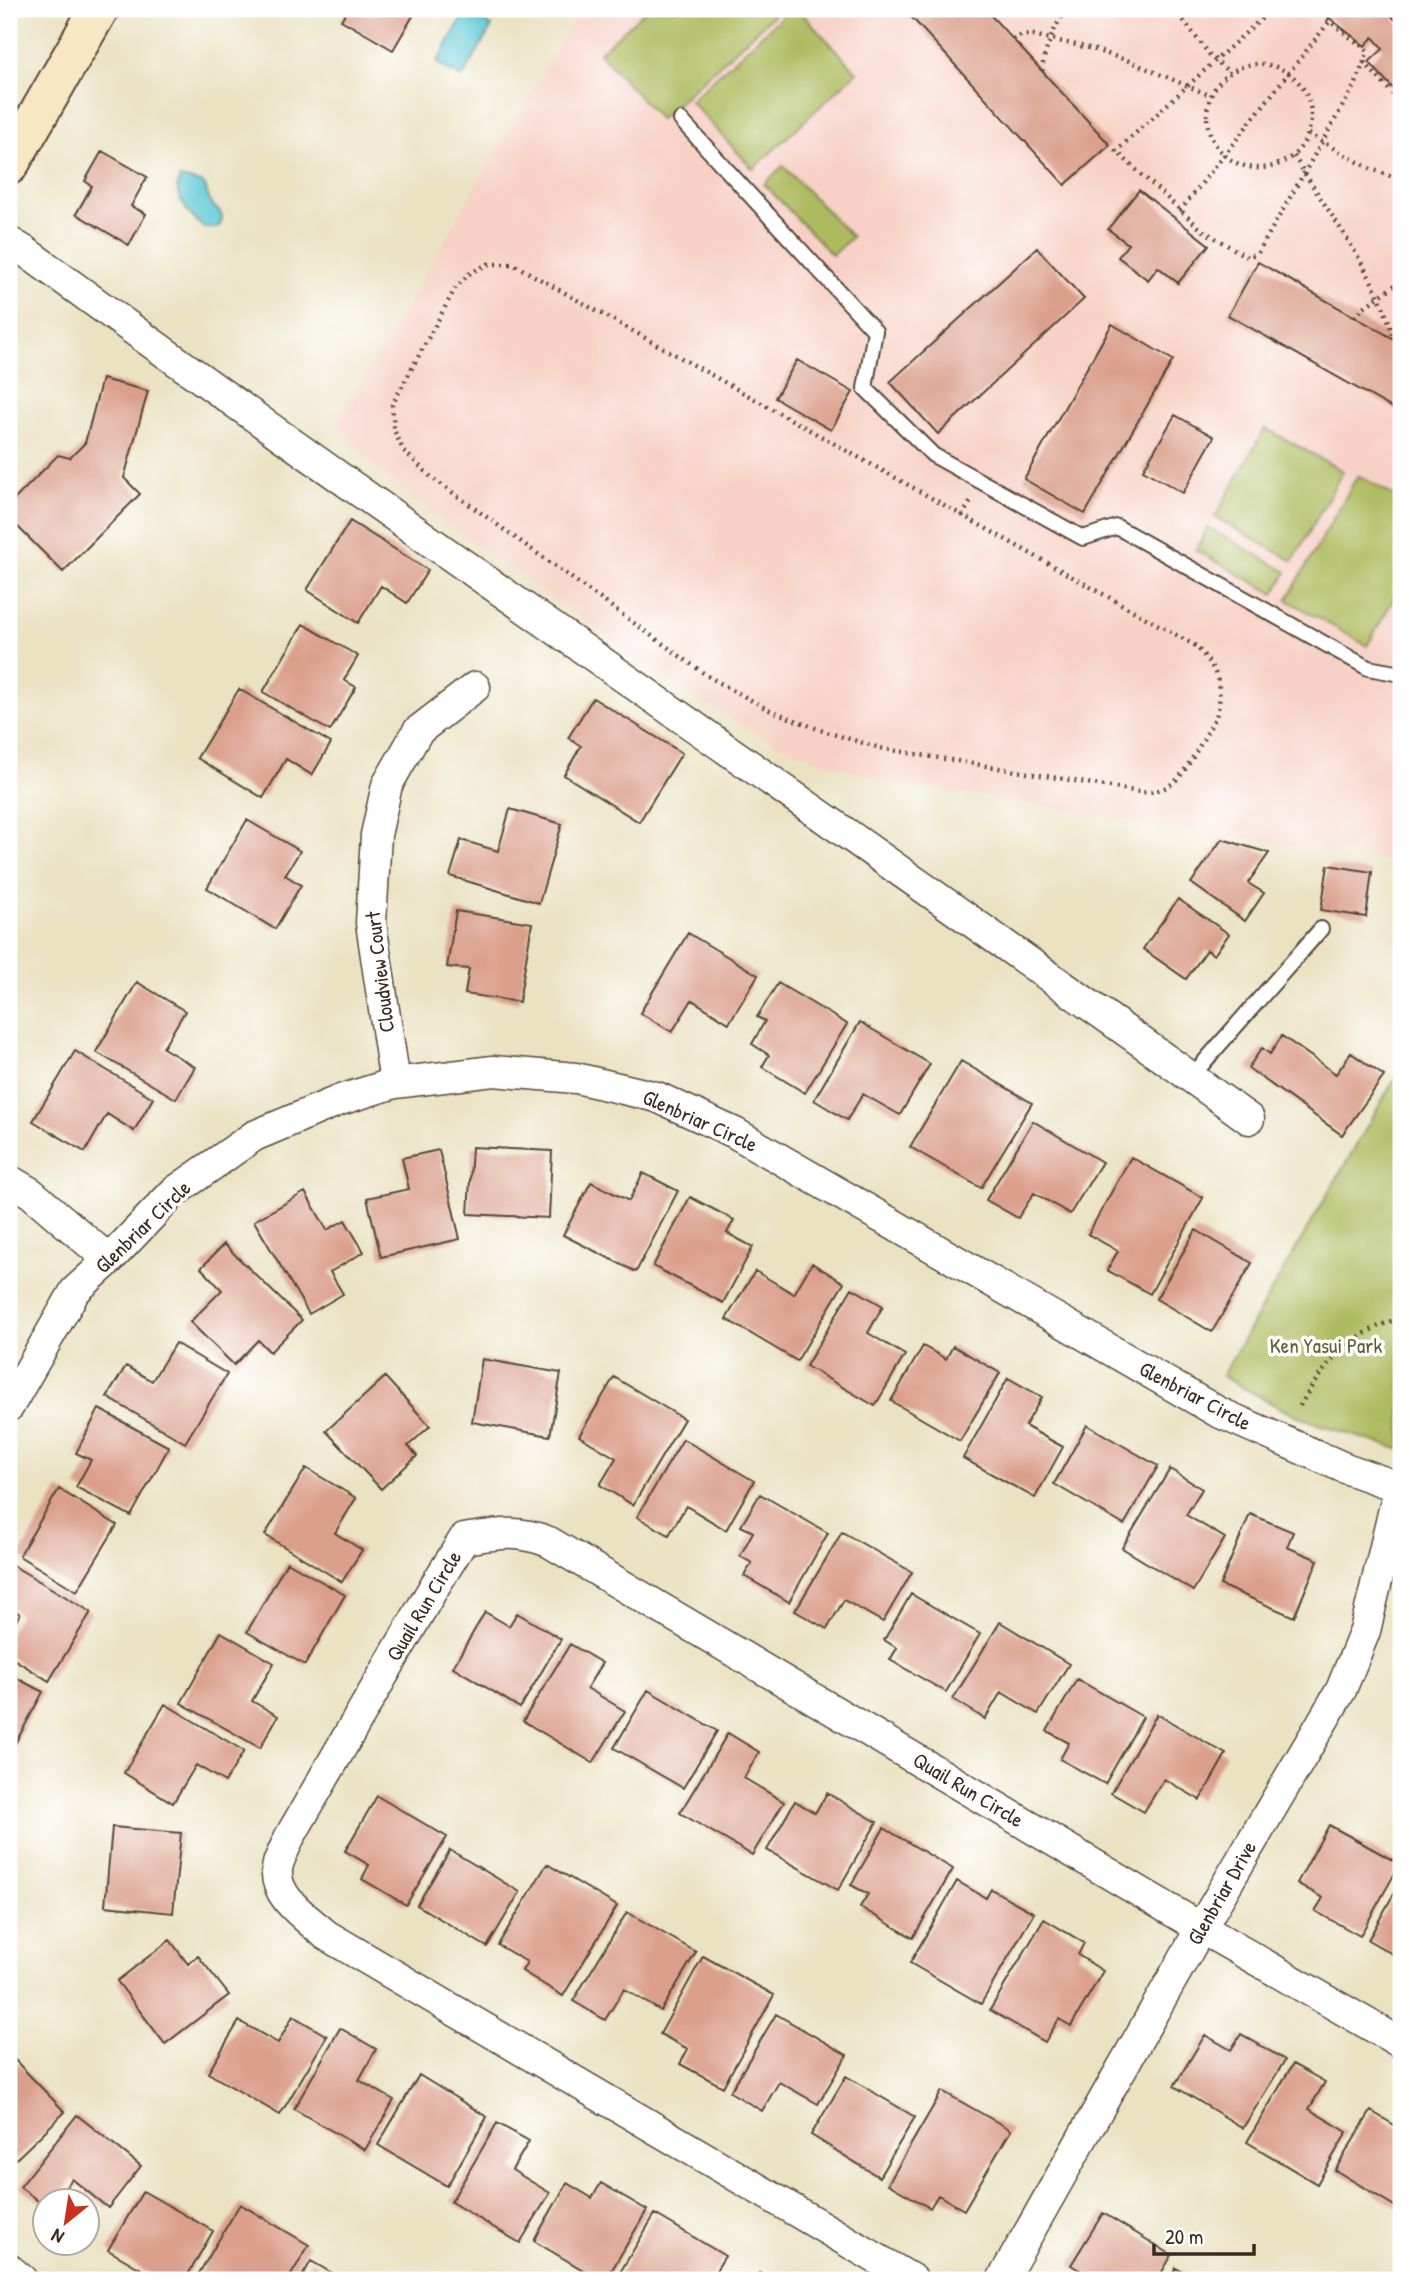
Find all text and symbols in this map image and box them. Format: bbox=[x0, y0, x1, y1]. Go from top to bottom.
street label: Cloudview Court bbox=[358, 909, 401, 1034]
street label: Glenbriar Circle bbox=[638, 1082, 762, 1159]
street label: Glenbriar Circle bbox=[89, 1174, 197, 1280]
park label: Ken Yasui Park bbox=[1270, 1331, 1382, 1360]
street label: Glenbriar Circle bbox=[1134, 1354, 1256, 1437]
street label: Quail Run Circle bbox=[379, 1545, 468, 1666]
street label: Quail Run Circle bbox=[908, 1745, 1029, 1834]
street label: Glenbriar Drive bbox=[1180, 1835, 1263, 1950]
north arrow bbox=[32, 2188, 102, 2258]
scale bar bbox=[1154, 2212, 1254, 2256]
text: 20 m bbox=[1165, 2222, 1203, 2251]
text: N bbox=[47, 2223, 68, 2251]

